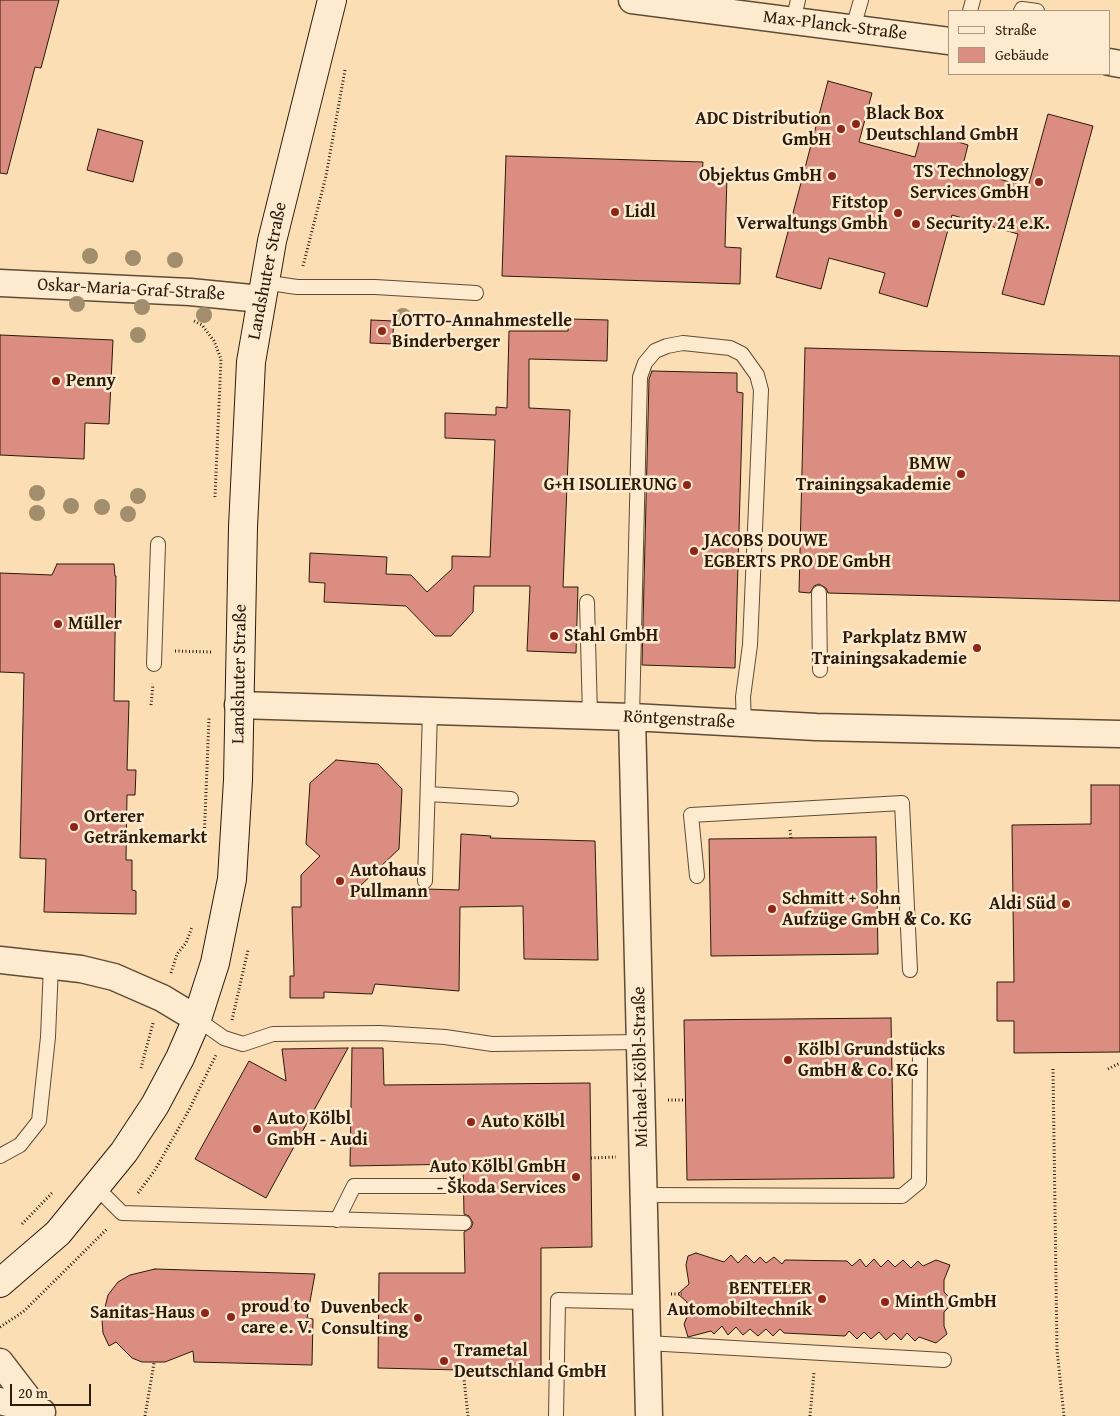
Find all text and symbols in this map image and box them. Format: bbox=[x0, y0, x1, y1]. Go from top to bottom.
street label: Max-Planck-Straße bbox=[762, 6, 908, 46]
legend bbox=[948, 10, 1110, 75]
text: Straße bbox=[995, 19, 1037, 40]
text: Gebäude bbox=[995, 44, 1049, 65]
place label: Black Box Deutschland GmbH bbox=[866, 103, 1019, 146]
place label: ADC Distribution GmbH bbox=[695, 108, 831, 150]
marker: Black Box Deutschland GmbH bbox=[850, 118, 862, 130]
marker: ADC Distribution GmbH bbox=[835, 123, 847, 135]
place label: TS Technology Services GmbH bbox=[910, 161, 1029, 203]
place label: Objektus GmbH bbox=[699, 165, 822, 187]
marker: Objektus GmbH bbox=[826, 170, 838, 182]
marker: TS Technology Services GmbH bbox=[1033, 176, 1045, 188]
place label: Fitstop Verwaltungs Gmbh bbox=[737, 192, 888, 234]
street label: Landshuter Straße bbox=[244, 200, 292, 342]
place label: Lidl bbox=[625, 201, 656, 223]
marker: Lidl bbox=[609, 206, 621, 218]
marker: Fitstop Verwaltungs Gmbh bbox=[892, 207, 904, 219]
place label: Security 24 e.K. bbox=[926, 213, 1050, 235]
marker: Security 24 e.K. bbox=[910, 218, 922, 230]
street label: Oskar-Maria-Graf-Straße bbox=[37, 274, 225, 306]
place label: LOTTO-Annahmestelle Binderberger bbox=[392, 310, 572, 352]
marker: LOTTO-Annahmestelle Binderberger bbox=[376, 325, 388, 337]
place label: Penny bbox=[66, 370, 116, 392]
marker: Penny bbox=[50, 375, 62, 387]
place label: BMW Trainingsakademie bbox=[796, 453, 951, 496]
marker: BMW Trainingsakademie bbox=[955, 468, 967, 480]
place label: G+H ISOLIERUNG bbox=[544, 474, 677, 496]
marker: G+H ISOLIERUNG bbox=[681, 479, 693, 491]
place label: JACOBS DOUWE EGBERTS PRO DE GmbH bbox=[704, 530, 891, 572]
marker: JACOBS DOUWE EGBERTS PRO DE GmbH bbox=[688, 545, 700, 557]
street label: Landshuter Straße bbox=[228, 604, 252, 744]
place label: Müller bbox=[68, 613, 122, 635]
marker: Müller bbox=[52, 618, 64, 630]
place label: Stahl GmbH bbox=[564, 625, 658, 647]
place label: Parkplatz BMW Trainingsakademie bbox=[812, 627, 967, 670]
marker: Stahl GmbH bbox=[548, 630, 560, 642]
marker: Parkplatz BMW Trainingsakademie bbox=[971, 642, 983, 654]
street label: Röntgenstraße bbox=[623, 706, 735, 734]
place label: Orterer Getränkemarkt bbox=[84, 806, 207, 849]
marker: Orterer Getränkemarkt bbox=[68, 821, 80, 833]
place label: Autohaus Pullmann bbox=[350, 860, 428, 902]
marker: Autohaus Pullmann bbox=[334, 875, 346, 887]
place label: Schmitt + Sohn Aufzüge GmbH & Co. KG bbox=[782, 888, 972, 931]
place label: Aldi Süd bbox=[989, 893, 1056, 915]
marker: Aldi Süd bbox=[1060, 898, 1072, 910]
marker: Schmitt + Sohn Aufzüge GmbH & Co. KG bbox=[766, 903, 778, 915]
street label: Michael-Kölbl-Straße bbox=[629, 986, 653, 1148]
place label: Kölbl Grundstücks GmbH & Co. KG bbox=[798, 1039, 945, 1082]
marker: Kölbl Grundstücks GmbH & Co. KG bbox=[782, 1054, 794, 1066]
place label: Auto Kölbl GmbH - Audi bbox=[267, 1108, 368, 1150]
place label: Auto Kölbl bbox=[481, 1111, 565, 1133]
marker: Auto Kölbl bbox=[465, 1116, 477, 1128]
marker: Auto Kölbl GmbH - Audi bbox=[251, 1123, 263, 1135]
place label: Auto Kölbl GmbH - Škoda Services bbox=[429, 1156, 566, 1198]
marker: Auto Kölbl GmbH - Škoda Services bbox=[570, 1171, 582, 1183]
place label: BENTELER Automobiltechnik bbox=[667, 1278, 812, 1320]
place label: Minth GmbH bbox=[895, 1291, 997, 1313]
marker: BENTELER Automobiltechnik bbox=[816, 1293, 828, 1305]
place label: proud to care e. V. bbox=[241, 1296, 312, 1338]
marker: Minth GmbH bbox=[879, 1296, 891, 1308]
place label: Duvenbeck Consulting bbox=[321, 1297, 408, 1340]
place label: Sanitas-Haus bbox=[90, 1302, 195, 1324]
marker: Sanitas-Haus bbox=[199, 1307, 211, 1319]
marker: proud to care e. V. bbox=[225, 1311, 237, 1323]
marker: Duvenbeck Consulting bbox=[412, 1312, 424, 1324]
place label: Trametal Deutschland GmbH bbox=[454, 1340, 607, 1382]
marker: Trametal Deutschland GmbH bbox=[438, 1355, 450, 1367]
scale bar bbox=[12, 1374, 94, 1406]
text: 20 m bbox=[18, 1382, 48, 1403]

